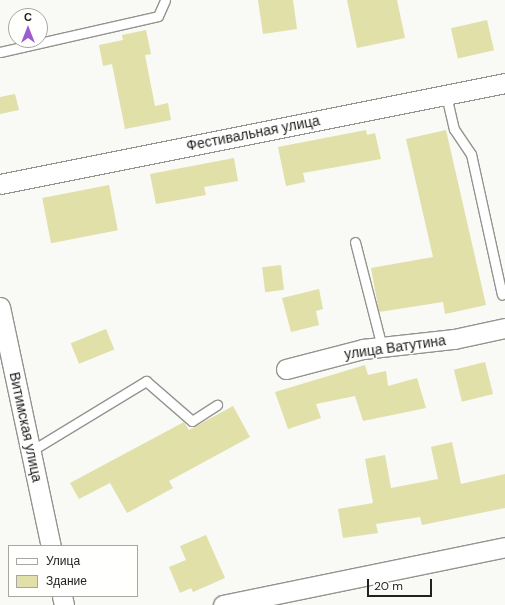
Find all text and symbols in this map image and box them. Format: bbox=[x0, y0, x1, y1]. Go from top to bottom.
north arrow bbox=[8, 8, 48, 48]
text: С bbox=[24, 10, 32, 24]
street label: Фестивальная улица bbox=[185, 112, 321, 154]
street label: улица Ватутина bbox=[343, 332, 447, 362]
street label: Витимская улица bbox=[6, 370, 46, 484]
legend bbox=[8, 545, 138, 597]
text: Улица bbox=[46, 553, 80, 569]
scale bar bbox=[369, 571, 434, 597]
text: Здание bbox=[46, 573, 87, 589]
text: 20 m bbox=[374, 578, 403, 594]

